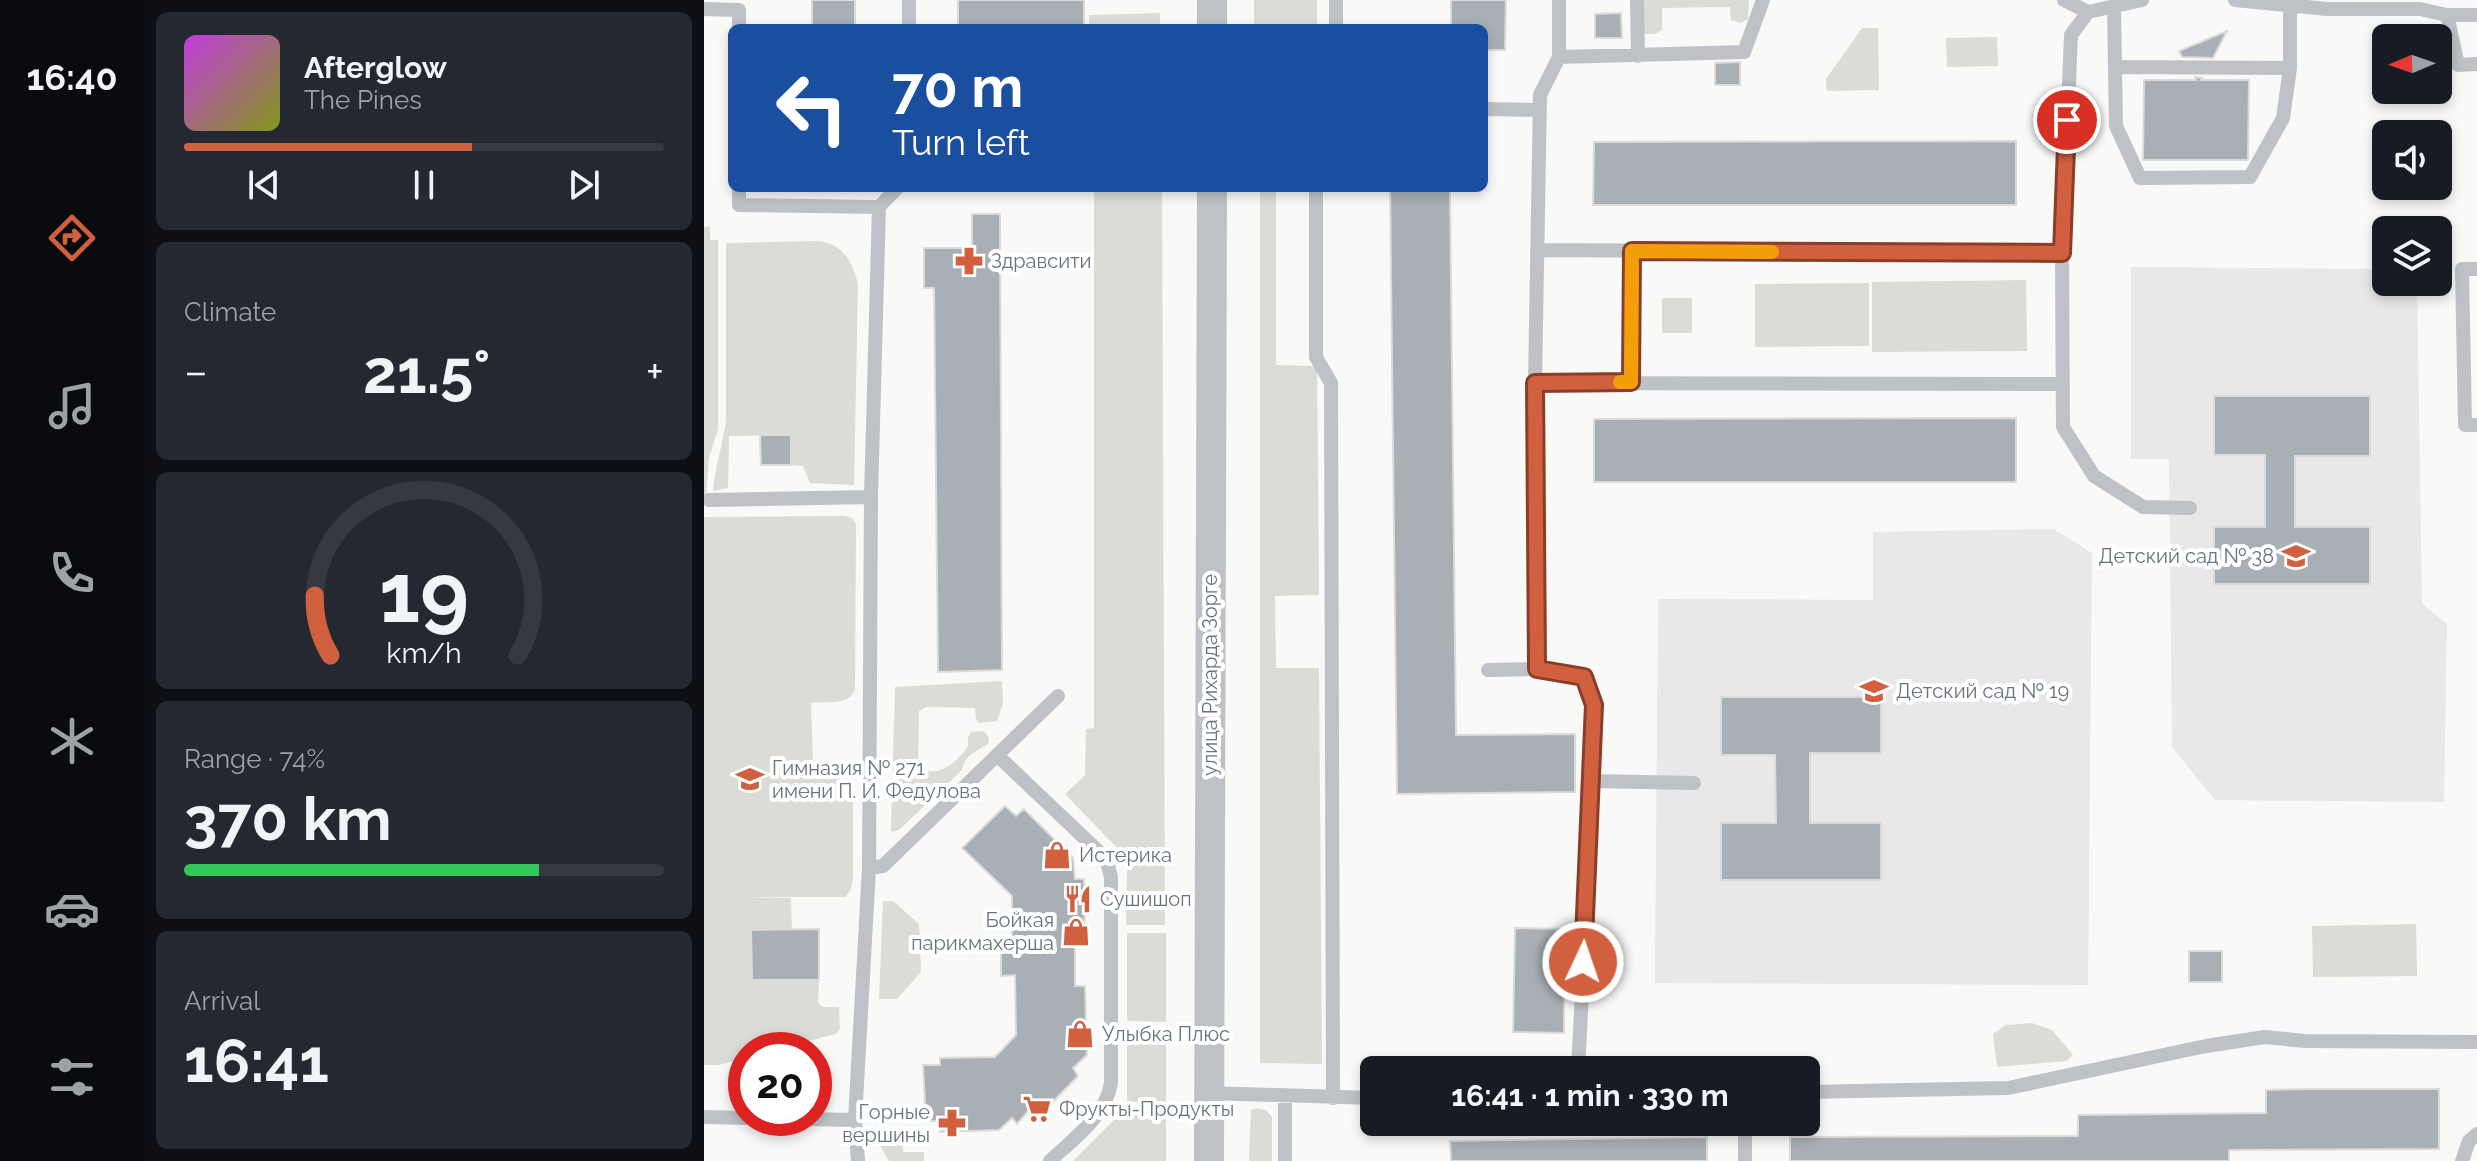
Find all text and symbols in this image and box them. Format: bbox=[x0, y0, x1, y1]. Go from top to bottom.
north arrow bbox=[2372, 24, 2452, 104]
map controls bbox=[2372, 24, 2452, 296]
text: Afterglow bbox=[304, 50, 447, 85]
text: 70 m bbox=[892, 54, 1023, 120]
text: 16:40 bbox=[26, 56, 118, 98]
icon: left bbox=[760, 56, 864, 160]
text: The Pines bbox=[304, 85, 422, 115]
pin bbox=[2033, 86, 2101, 154]
icon: arrive bbox=[2045, 98, 2089, 142]
button: sound bbox=[2372, 120, 2452, 200]
text: Turn left bbox=[892, 121, 1030, 163]
icon: previous bbox=[242, 163, 286, 207]
icon: pause bbox=[402, 163, 446, 207]
icon: next bbox=[562, 163, 606, 207]
icon: directions bbox=[44, 210, 100, 266]
button: layers bbox=[2372, 216, 2452, 296]
pharmacy icon: Здравсити bbox=[954, 246, 984, 276]
place label: Здравсити bbox=[991, 249, 1091, 273]
text: Climate bbox=[184, 297, 276, 327]
text: 21.5° bbox=[363, 337, 490, 407]
text: − bbox=[184, 346, 208, 397]
text: + bbox=[646, 346, 664, 397]
icon: music bbox=[44, 378, 100, 434]
school or university icon: Детский сад № 38 bbox=[2281, 541, 2311, 571]
text: 19 bbox=[379, 544, 469, 641]
place label: Детский сад № 38 bbox=[2098, 544, 2274, 568]
icon: phone bbox=[44, 545, 100, 601]
street label: улица Рихарда Зорге bbox=[1198, 574, 1222, 776]
text: km/h bbox=[386, 637, 462, 671]
school or university icon: Детский сад № 19 bbox=[1859, 676, 1889, 706]
place label: Детский сад № 19 bbox=[1896, 679, 2069, 703]
icon: climate bbox=[44, 713, 100, 769]
text: Range · 74% bbox=[184, 744, 325, 774]
place label: Гимназия № 271 имени П. И. Федулова bbox=[772, 756, 981, 803]
school or university icon: Гимназия № 271 имени П. И. Федулова bbox=[735, 764, 765, 794]
text: 370 km bbox=[184, 784, 392, 854]
shop icon: Истерика bbox=[1042, 840, 1072, 870]
place label: Истерика bbox=[1079, 843, 1172, 867]
icon: car bbox=[44, 881, 100, 937]
restaurant icon: Сушишоп bbox=[1063, 884, 1093, 914]
place label: Сушишоп bbox=[1100, 887, 1192, 911]
place label: Бойкая парикмахерша bbox=[911, 908, 1054, 955]
shop icon: Бойкая парикмахерша bbox=[1061, 917, 1091, 947]
position arrow bbox=[1541, 920, 1625, 1004]
text: Arrival bbox=[184, 986, 260, 1016]
shop icon: Улыбка Плюс bbox=[1065, 1019, 1095, 1049]
place label: Улыбка Плюс bbox=[1102, 1022, 1230, 1046]
text: 16:41 bbox=[184, 1026, 329, 1096]
speed limit sign: 20 bbox=[728, 1032, 832, 1136]
icon: filters bbox=[44, 1049, 100, 1105]
text: 16:41 · 1 min · 330 m bbox=[1451, 1078, 1729, 1113]
supermarket icon: Фрукты-Продукты bbox=[1022, 1094, 1052, 1124]
place label: Фрукты-Продукты bbox=[1059, 1097, 1234, 1121]
place label: Горные вершины bbox=[842, 1100, 930, 1147]
pharmacy icon: Горные вершины bbox=[937, 1108, 967, 1138]

